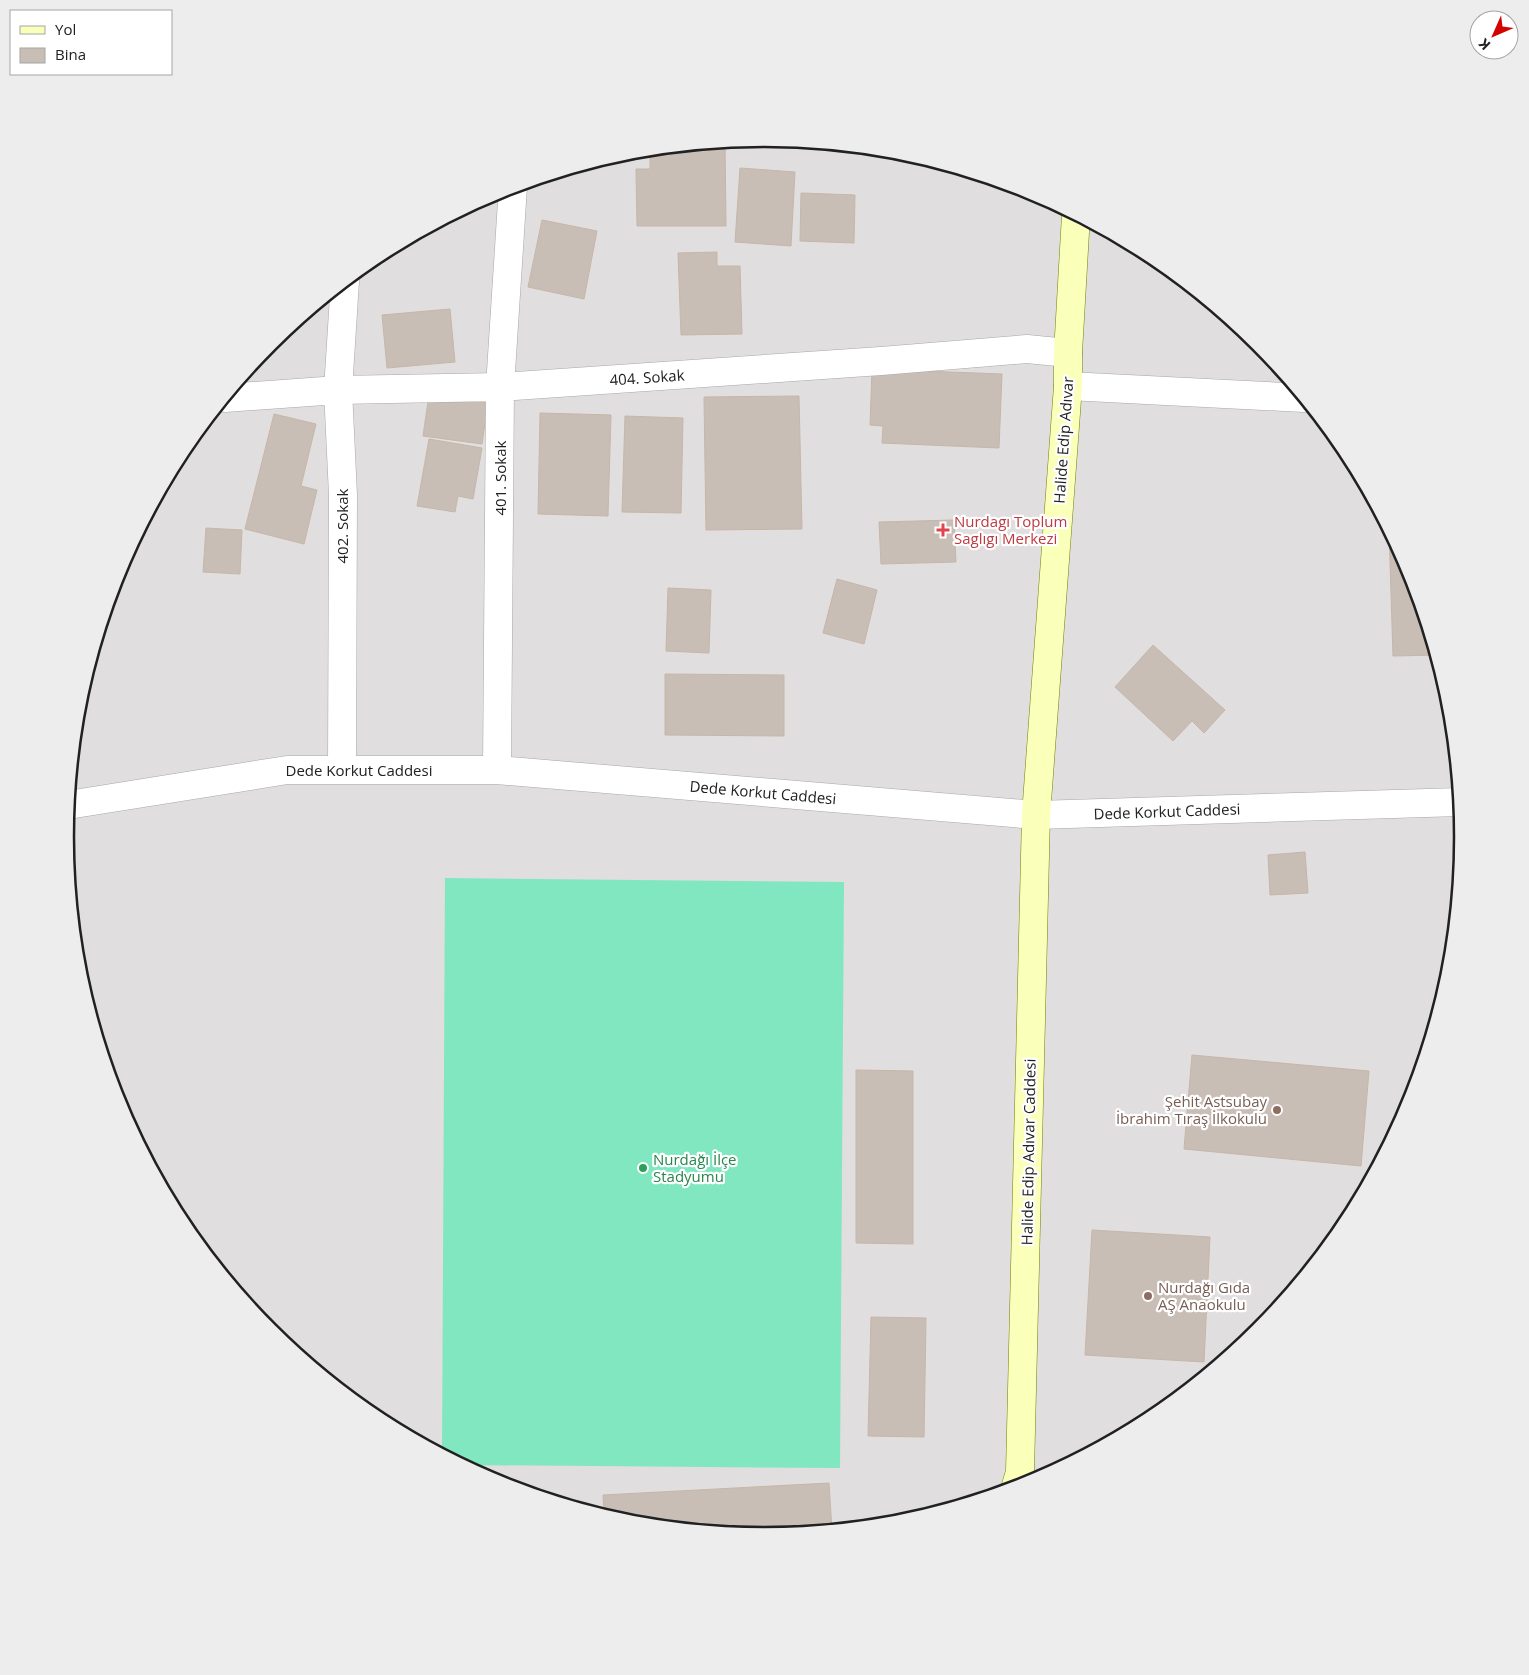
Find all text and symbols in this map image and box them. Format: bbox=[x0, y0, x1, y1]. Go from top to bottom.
legend bbox=[10, 10, 172, 75]
north arrow bbox=[1469, 10, 1519, 60]
text: Yol bbox=[55, 19, 76, 39]
text: K bbox=[1474, 34, 1494, 55]
text: Bina bbox=[55, 44, 86, 64]
street label: 404. Sokak bbox=[609, 364, 685, 390]
street label: Halide Edip Adıvar bbox=[1049, 376, 1077, 504]
street label: 401. Sokak bbox=[490, 440, 510, 515]
street label: 402. Sokak bbox=[332, 488, 352, 563]
place label: Nurdagı Toplum Saglıgı Merkezi bbox=[954, 511, 1067, 548]
marker: Nurdagı Toplum Saglıgı Merkezi bbox=[936, 523, 950, 537]
street label: Dede Korkut Caddesi bbox=[286, 760, 432, 780]
street label: Dede Korkut Caddesi bbox=[689, 776, 837, 808]
street label: Dede Korkut Caddesi bbox=[1093, 798, 1241, 824]
street label: Halide Edip Adıvar Caddesi bbox=[1016, 1059, 1040, 1245]
place label: Şehit Astsubay İbrahim Tıraş İlkokulu bbox=[1116, 1091, 1267, 1128]
marker: Şehit Astsubay İbrahim Tıraş İlkokulu bbox=[1271, 1104, 1283, 1116]
place label: Nurdağı İlçe Stadyumu bbox=[653, 1149, 737, 1186]
marker: Nurdağı İlçe Stadyumu bbox=[637, 1162, 649, 1174]
place label: Nurdağı Gıda AŞ Anaokulu bbox=[1158, 1277, 1250, 1314]
marker: Nurdağı Gıda AŞ Anaokulu bbox=[1142, 1290, 1154, 1302]

